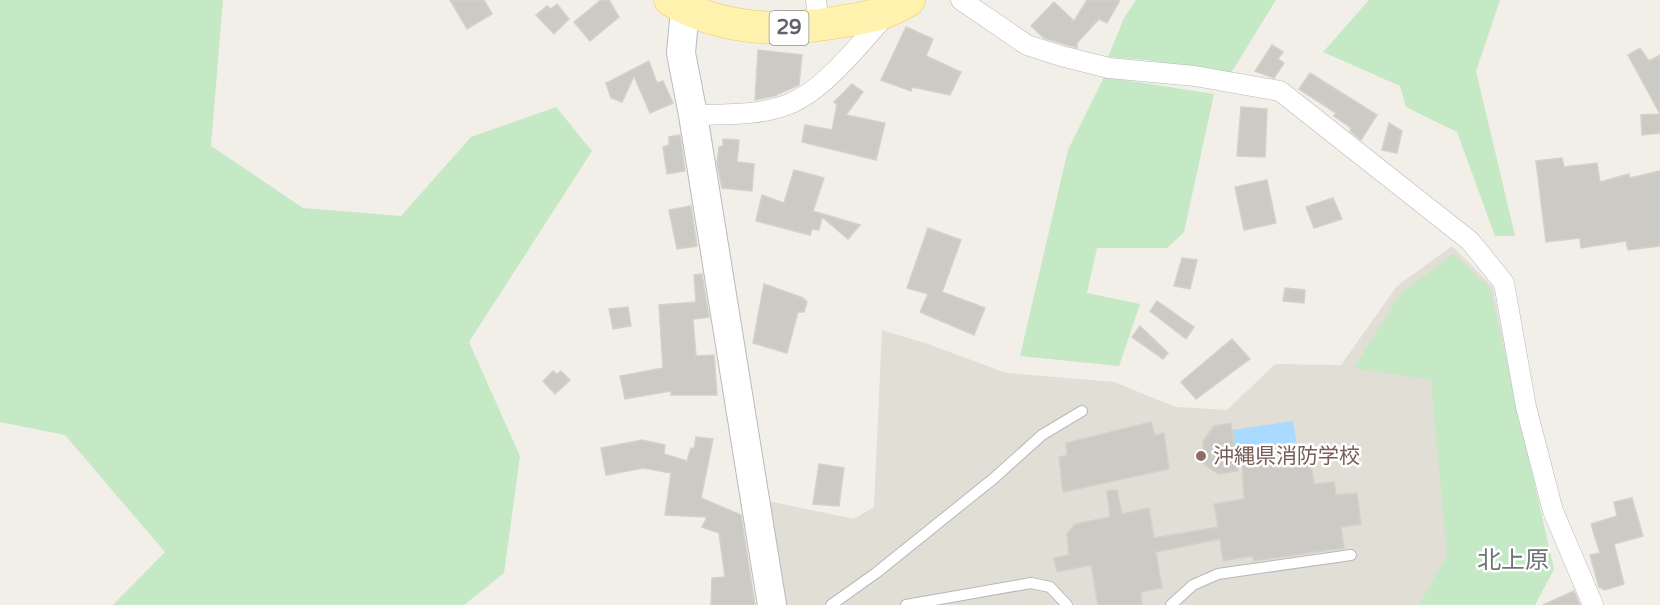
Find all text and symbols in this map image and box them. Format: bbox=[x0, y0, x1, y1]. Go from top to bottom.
road number: 29 bbox=[770, 11, 808, 45]
place label: 沖縄県消防学校 bbox=[1213, 444, 1360, 469]
marker: 沖縄県消防学校 bbox=[1194, 449, 1208, 463]
district label: 北上原 bbox=[1477, 546, 1549, 575]

